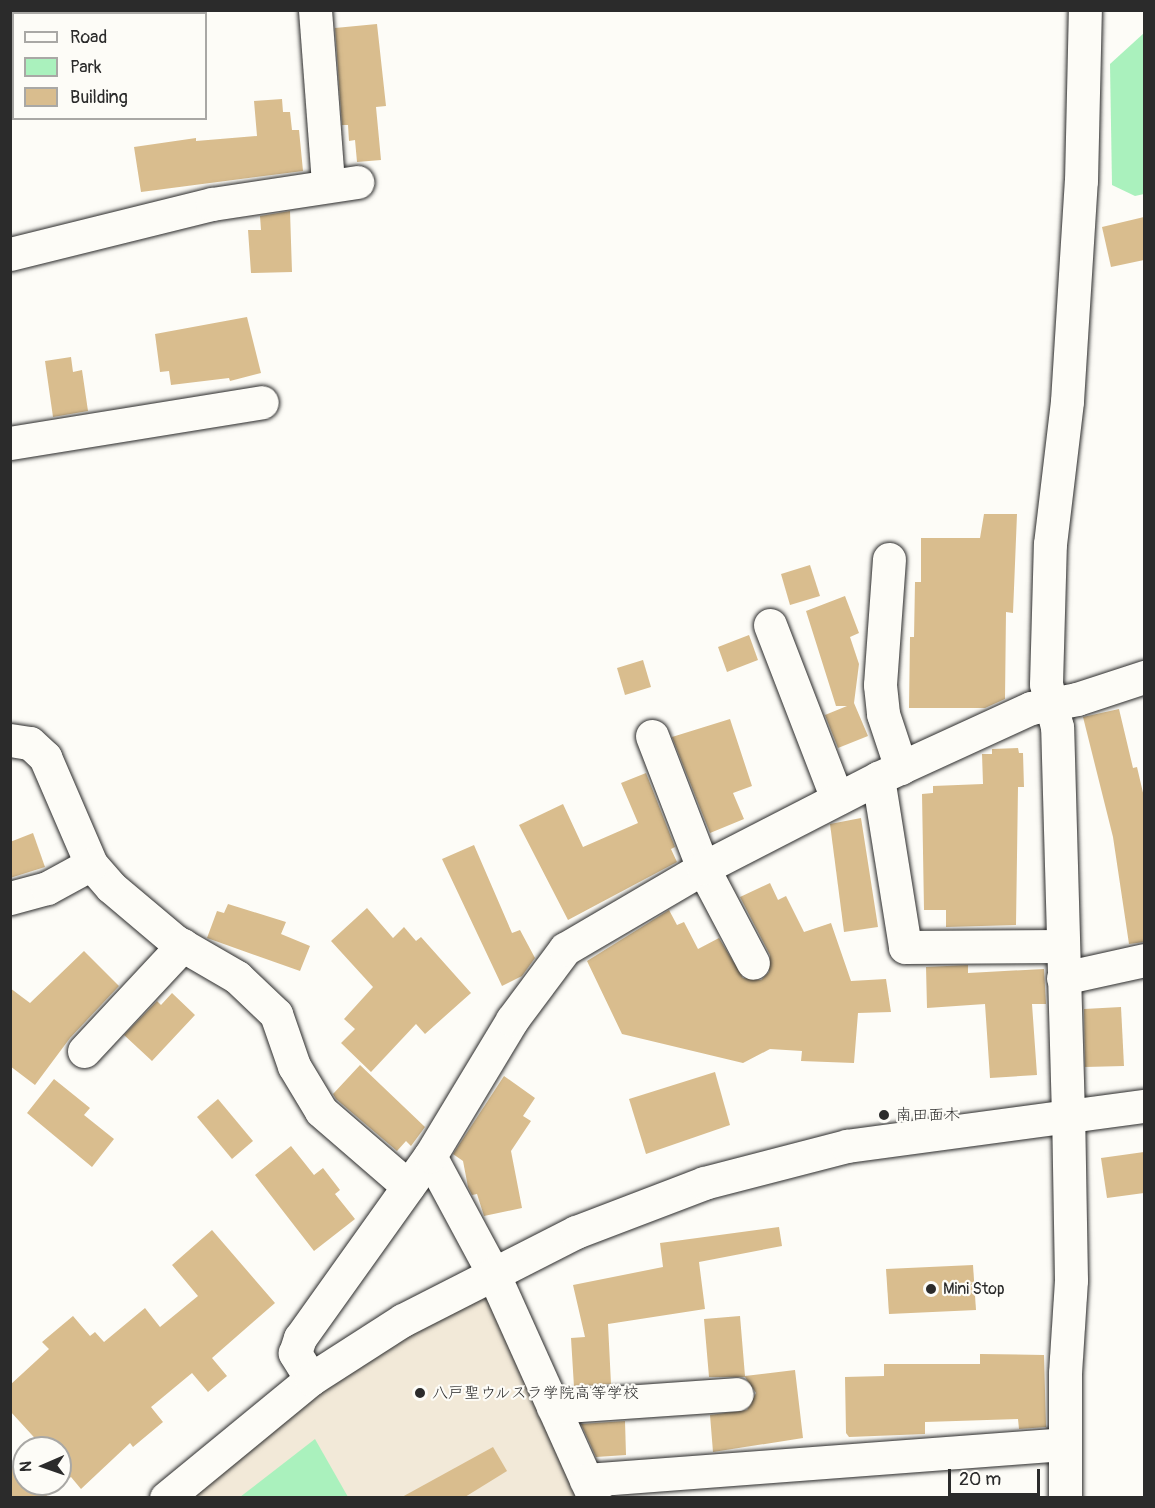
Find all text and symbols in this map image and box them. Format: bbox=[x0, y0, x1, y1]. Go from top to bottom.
legend bbox=[12, 12, 207, 120]
text: Road bbox=[70, 26, 107, 49]
text: Park bbox=[70, 56, 102, 79]
text: Building bbox=[70, 86, 128, 109]
place label: 南田面木 bbox=[896, 1105, 960, 1125]
marker: 南田面木 bbox=[877, 1108, 891, 1122]
place label: Mini Stop bbox=[943, 1279, 1005, 1299]
marker: Mini Stop bbox=[924, 1282, 938, 1296]
place label: 八戸聖ウルスラ学院高等学校 bbox=[432, 1383, 640, 1403]
marker: 八戸聖ウルスラ学院高等学校 bbox=[413, 1386, 427, 1400]
north arrow bbox=[12, 1436, 72, 1496]
scale bar bbox=[951, 1457, 1042, 1495]
text: N bbox=[16, 1461, 36, 1472]
text: 20 m bbox=[959, 1468, 1001, 1491]

